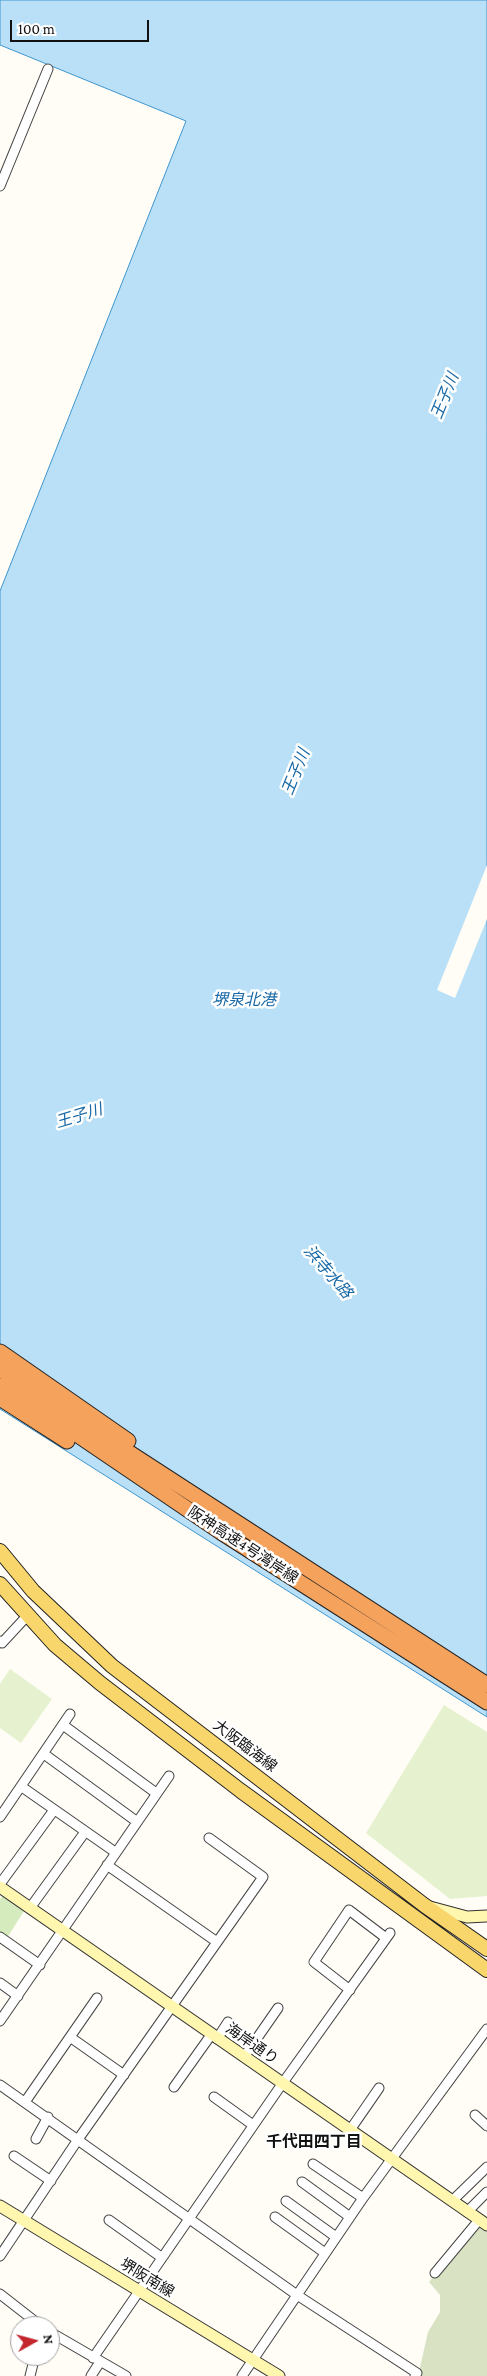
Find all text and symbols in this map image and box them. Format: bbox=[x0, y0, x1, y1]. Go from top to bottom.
scale bar bbox=[12, 10, 151, 42]
text: 100 m bbox=[18, 21, 55, 37]
water label: 王子川 bbox=[427, 370, 463, 422]
water label: 王子川 bbox=[278, 746, 314, 798]
water label: 堺泉北港 bbox=[212, 990, 276, 1010]
water label: 王子川 bbox=[53, 1100, 105, 1132]
water label: 浜寺水路 bbox=[300, 1242, 356, 1302]
street label: 阪神高速4号湾岸線 bbox=[185, 1503, 301, 1587]
street label: 大阪臨海線 bbox=[210, 1716, 280, 1776]
street label: 海岸通り bbox=[222, 2019, 282, 2069]
district label: 千代田四丁目 bbox=[266, 2132, 362, 2152]
street label: 堺阪南線 bbox=[117, 2255, 177, 2301]
north arrow bbox=[10, 2316, 60, 2366]
text: N bbox=[40, 2334, 57, 2345]

